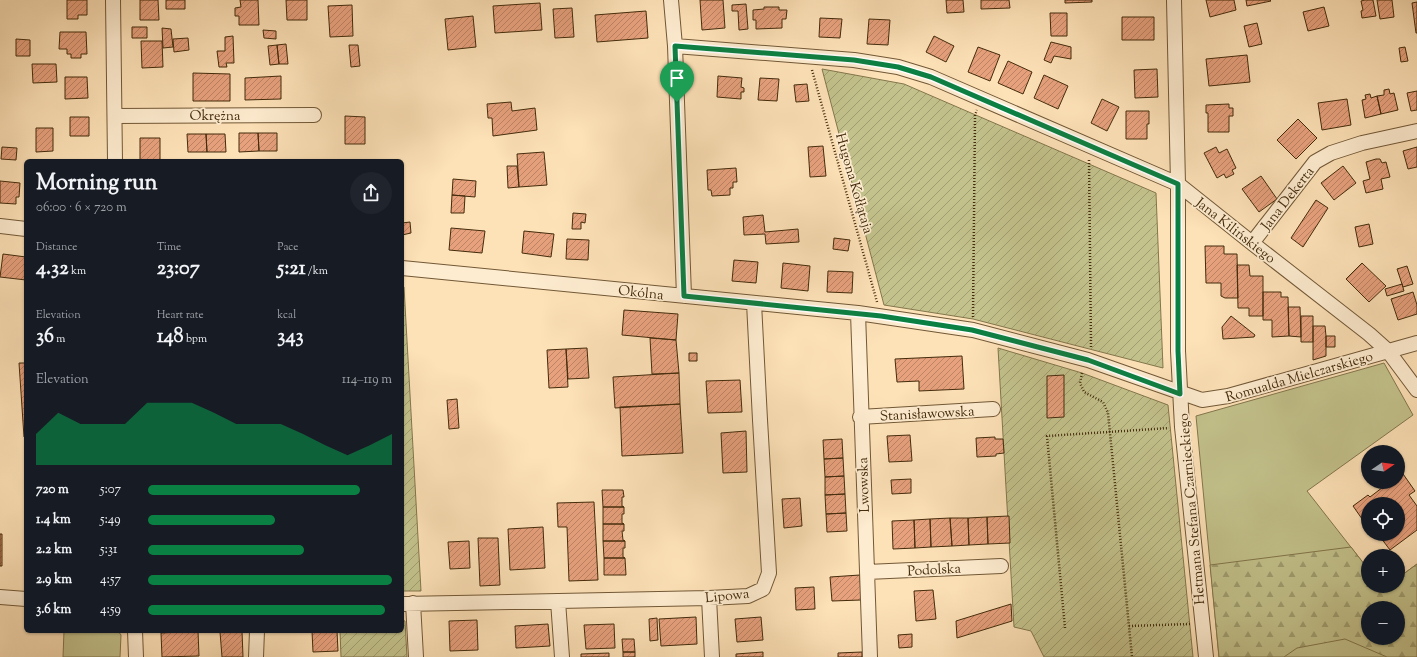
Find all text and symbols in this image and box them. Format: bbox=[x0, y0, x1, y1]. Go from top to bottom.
pin bbox=[660, 61, 694, 102]
icon: arrive bbox=[666, 67, 688, 89]
street label: Okrężna bbox=[189, 107, 241, 127]
street label: Hugona Kołłątaja bbox=[829, 131, 877, 237]
street label: Jana Dekerta bbox=[1257, 163, 1320, 236]
text: Morning run bbox=[36, 168, 158, 200]
button: share bbox=[350, 172, 392, 214]
street label: Jana Kilińskiego bbox=[1190, 193, 1279, 269]
text: 06:00 · 6 × 720 m bbox=[36, 199, 127, 217]
text: Distance bbox=[36, 239, 77, 255]
text: Time bbox=[157, 239, 181, 255]
text: Pace bbox=[277, 239, 298, 255]
text: 4.32 bbox=[36, 255, 69, 284]
text: 23:07 bbox=[157, 255, 200, 284]
text: 5:21 bbox=[277, 255, 306, 284]
text: km bbox=[69, 263, 86, 279]
text: /km bbox=[306, 263, 328, 279]
street label: Okólna bbox=[617, 282, 665, 306]
text: Elevation bbox=[36, 307, 81, 323]
text: Heart rate bbox=[157, 307, 204, 323]
text: kcal bbox=[277, 307, 296, 323]
text: 36 bbox=[36, 323, 54, 352]
text: 148 bbox=[157, 323, 184, 352]
text: 343 bbox=[277, 323, 304, 352]
text: m bbox=[54, 331, 65, 347]
text: bpm bbox=[184, 331, 207, 347]
street label: Romualda Mielczarskiego bbox=[1224, 347, 1376, 409]
text: Elevation bbox=[36, 371, 89, 389]
text: 114–119 m bbox=[342, 371, 392, 389]
street label: Stanisławowska bbox=[879, 402, 976, 427]
street label: Hetmana Stefana Czarnieckiego bbox=[1175, 412, 1211, 605]
north arrow bbox=[1361, 445, 1405, 489]
map controls bbox=[1361, 445, 1405, 645]
street label: Lwowska bbox=[854, 456, 876, 513]
text: 720 m bbox=[36, 481, 69, 499]
text: 5:07 bbox=[100, 481, 121, 499]
button: locate bbox=[1361, 497, 1405, 541]
text: 1.4 km bbox=[36, 511, 71, 529]
text: 5:49 bbox=[100, 511, 121, 529]
text: 2.2 km bbox=[36, 541, 72, 559]
text: 5:31 bbox=[100, 541, 118, 559]
button: + bbox=[1361, 549, 1405, 593]
street label: Podolska bbox=[907, 560, 962, 582]
text: 2.9 km bbox=[36, 571, 72, 589]
text: 4:57 bbox=[100, 571, 121, 589]
street label: Lipowa bbox=[704, 585, 751, 609]
text: 3.6 km bbox=[36, 601, 71, 619]
text: 4:59 bbox=[100, 601, 121, 619]
button: − bbox=[1361, 601, 1405, 645]

